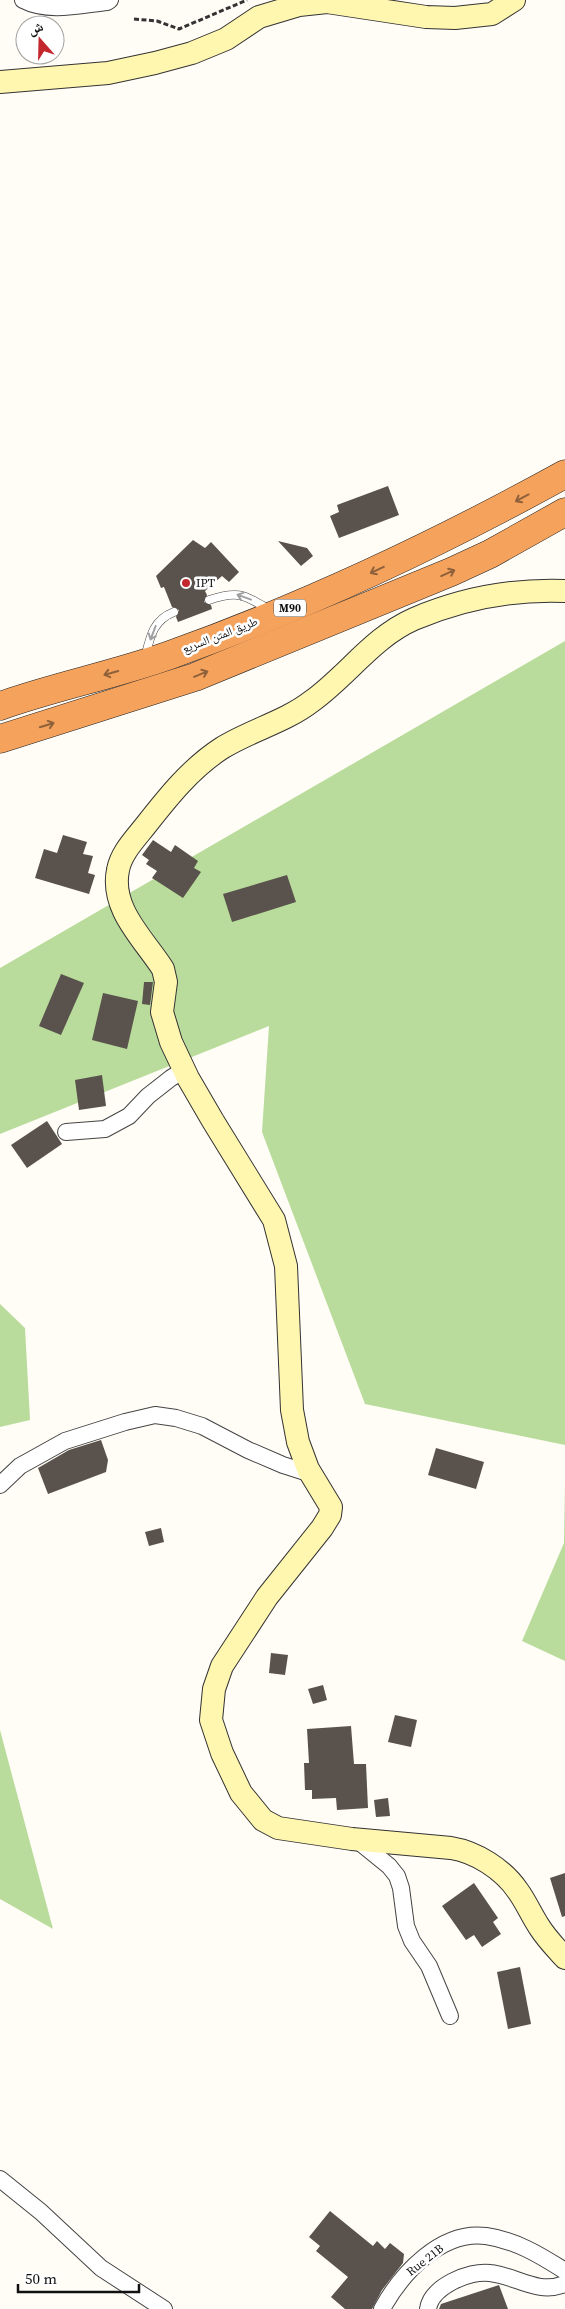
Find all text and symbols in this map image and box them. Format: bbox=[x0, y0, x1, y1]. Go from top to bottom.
north arrow bbox=[15, 15, 65, 65]
text: ش bbox=[25, 16, 46, 40]
one-way arrow bbox=[515, 494, 530, 503]
one-way arrow bbox=[370, 566, 385, 575]
one-way arrow bbox=[440, 567, 455, 577]
place label: IPT bbox=[196, 575, 216, 591]
marker: IPT bbox=[180, 577, 192, 589]
one-way arrow bbox=[237, 592, 252, 601]
road number: M90 bbox=[274, 600, 306, 616]
street label: طريق المتن السريع bbox=[180, 613, 260, 657]
one-way arrow bbox=[147, 625, 157, 640]
one-way arrow bbox=[104, 668, 120, 678]
one-way arrow bbox=[193, 669, 208, 679]
one-way arrow bbox=[38, 720, 54, 729]
street label: Rue 21B bbox=[403, 2240, 447, 2280]
scale bar bbox=[18, 2262, 139, 2294]
text: 50 m bbox=[25, 2268, 57, 2289]

